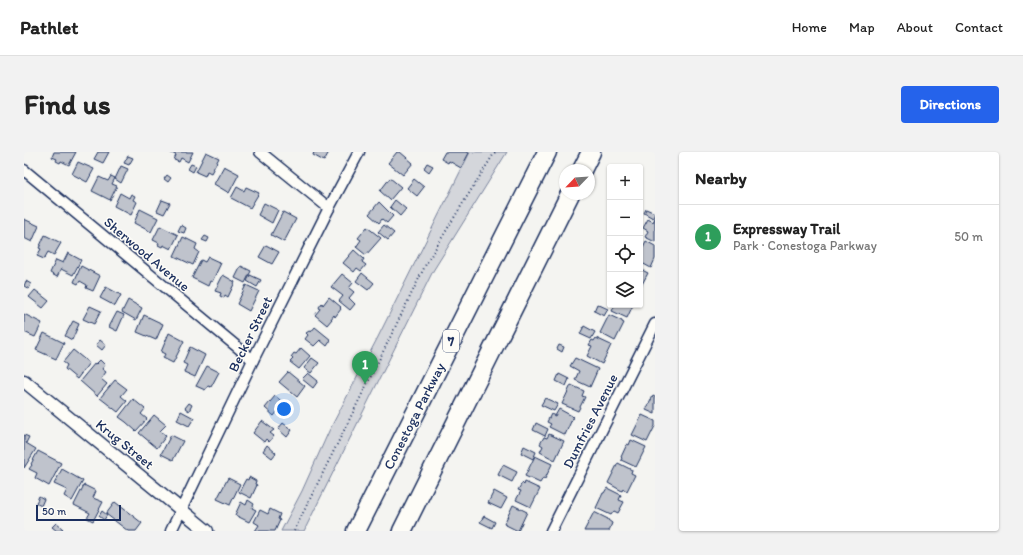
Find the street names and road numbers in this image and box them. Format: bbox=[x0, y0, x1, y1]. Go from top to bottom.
street label: Sherwood Avenue bbox=[100, 214, 193, 295]
street label: Becker Street bbox=[225, 294, 276, 375]
road number: 7 bbox=[443, 330, 459, 352]
street label: Conestoga Parkway bbox=[380, 360, 449, 473]
street label: Dumfries Avenue bbox=[559, 371, 622, 471]
street label: Krug Street bbox=[92, 416, 157, 473]

